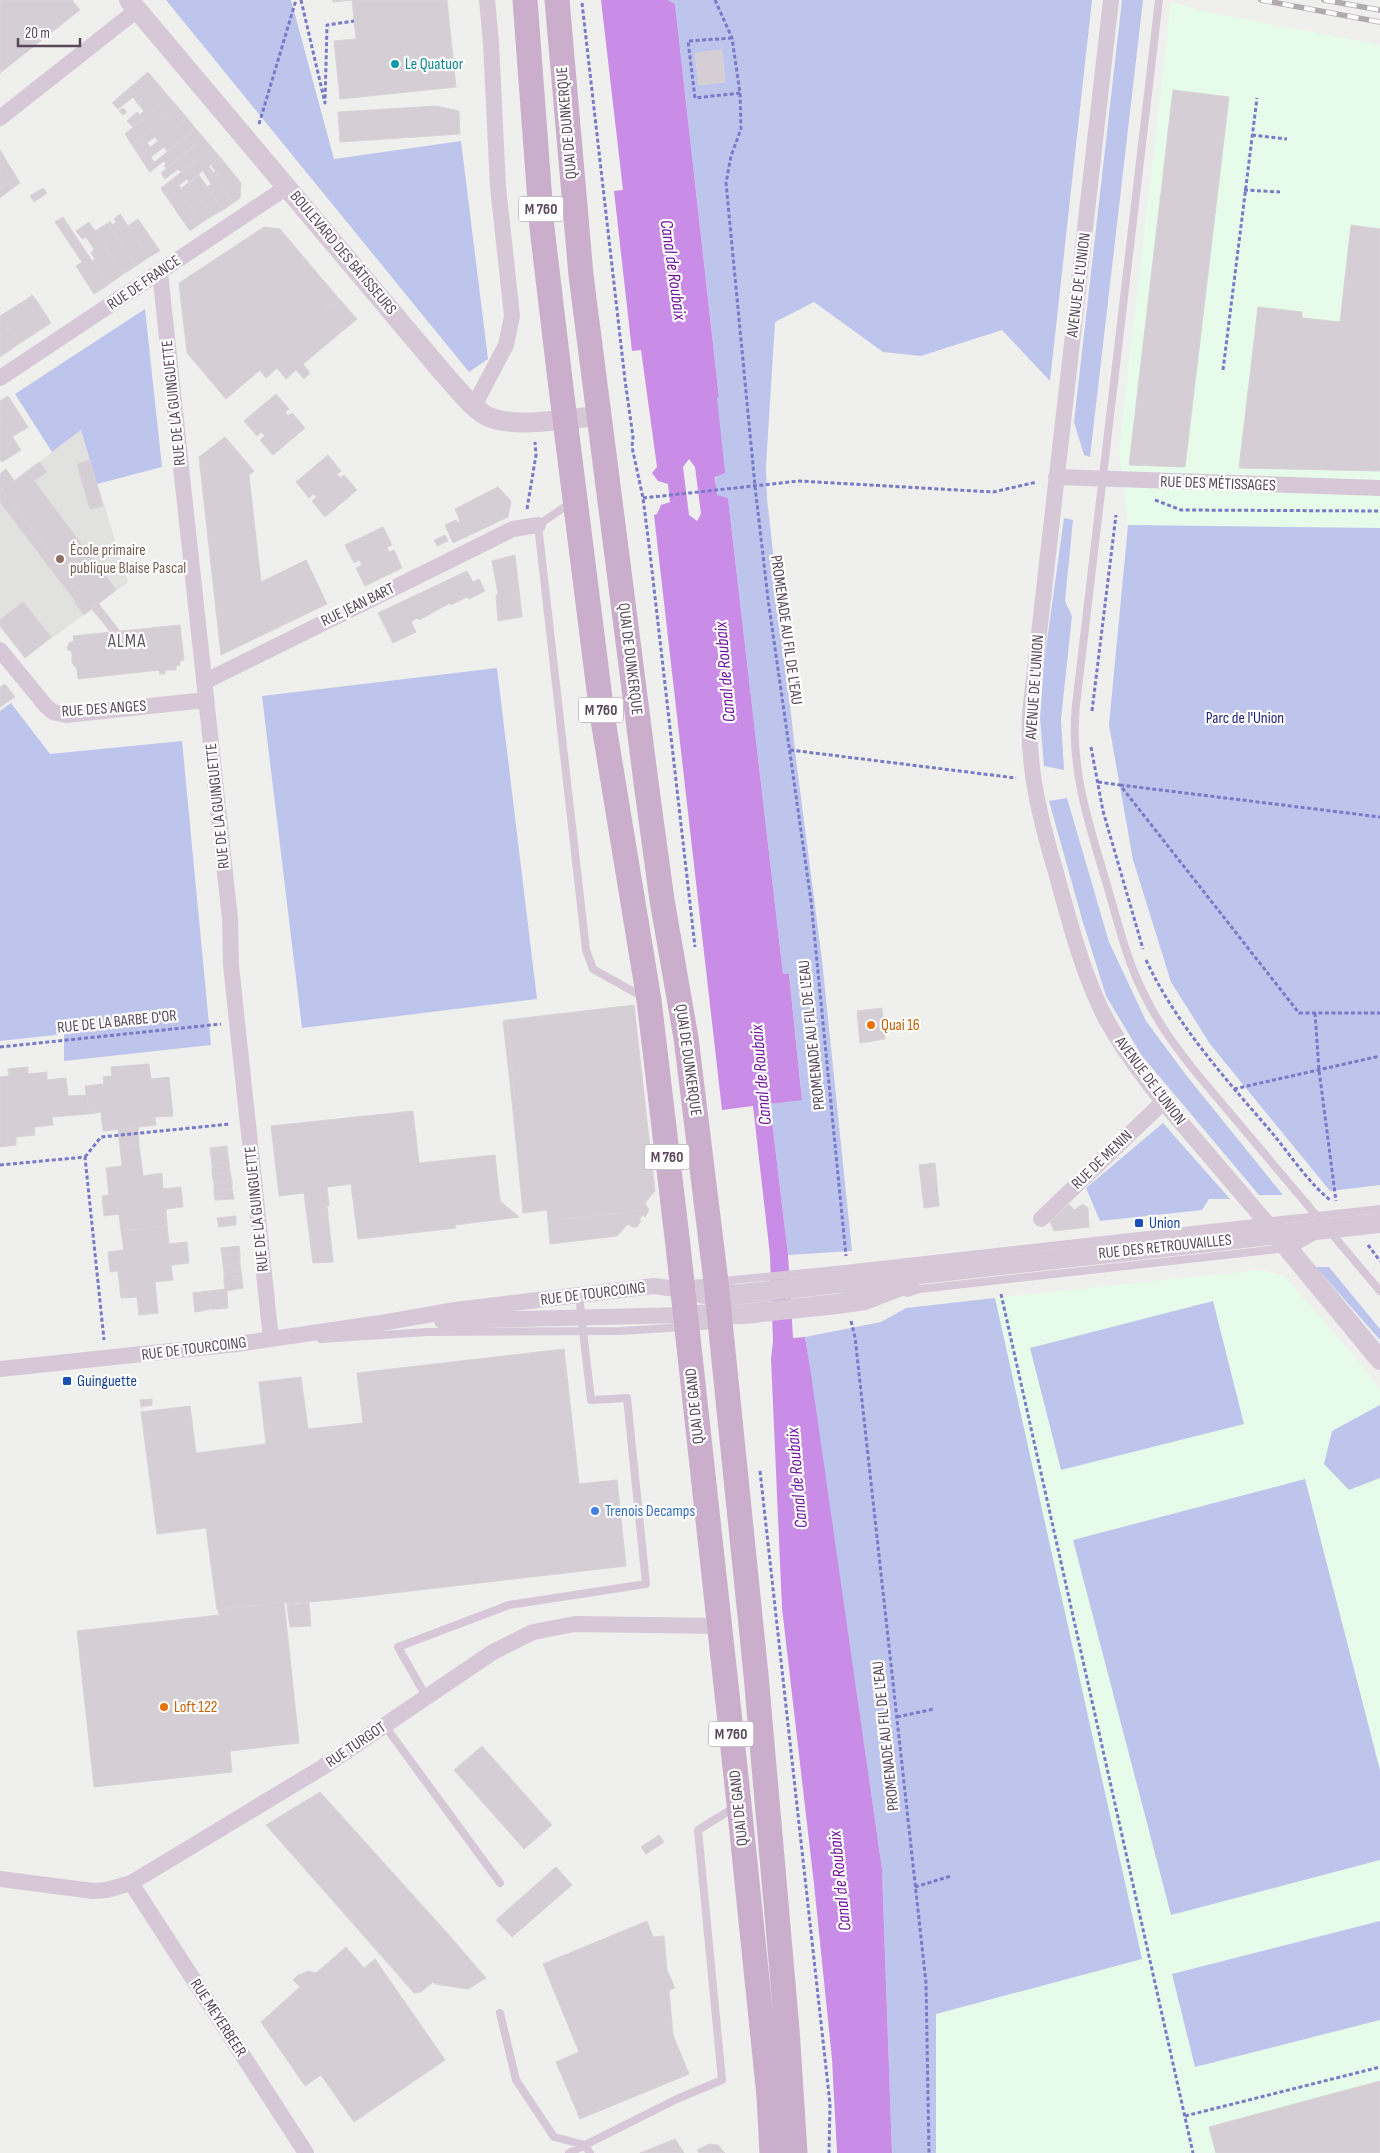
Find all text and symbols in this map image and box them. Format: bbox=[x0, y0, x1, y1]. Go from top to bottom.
scale bar bbox=[18, 15, 80, 47]
text: 20 m bbox=[25, 24, 50, 43]
place label: Le Quatuor bbox=[405, 55, 464, 74]
marker: Le Quatuor bbox=[389, 58, 401, 70]
street label: QUAI DE DUNKERQUE bbox=[553, 66, 581, 180]
street label: BOULEVARD DES BÂTISSEURS bbox=[286, 187, 400, 319]
road number: M 760 bbox=[518, 196, 564, 222]
water label: Canal de Roubaix bbox=[656, 219, 691, 323]
street label: AVENUE DE L'UNION bbox=[1063, 232, 1095, 339]
street label: RUE DE FRANCE bbox=[104, 252, 184, 314]
street label: RUE DE LA GUINGUETTE bbox=[158, 339, 190, 467]
street label: RUE DES MÉTISSAGES bbox=[1160, 472, 1276, 496]
place label: École primaire publique Blaise Pascal bbox=[70, 541, 186, 578]
marker: École primaire publique Blaise Pascal bbox=[54, 553, 66, 565]
street label: PROMENADE AU FIL DE L'EAU bbox=[766, 554, 806, 706]
street label: RUE JEAN BART bbox=[318, 579, 398, 631]
street label: QUAI DE DUNKERQUE bbox=[614, 602, 646, 716]
water label: Canal de Roubaix bbox=[710, 619, 740, 723]
district label: ALMA bbox=[107, 630, 146, 653]
street label: AVENUE DE L'UNION bbox=[1022, 634, 1048, 741]
street label: RUE DES ANGES bbox=[61, 697, 147, 721]
road number: M 760 bbox=[578, 698, 624, 722]
park label: Parc de l'Union bbox=[1206, 709, 1284, 728]
street label: RUE DE LA GUINGUETTE bbox=[202, 742, 234, 870]
street label: PROMENADE AU FIL DE L'EAU bbox=[795, 959, 829, 1111]
street label: QUAI DE DUNKERQUE bbox=[671, 1003, 705, 1117]
street label: RUE DE LA BARBE D'OR bbox=[56, 1006, 178, 1038]
place label: Quai 16 bbox=[881, 1016, 920, 1035]
marker: Quai 16 bbox=[865, 1019, 877, 1031]
water label: Canal de Roubaix bbox=[746, 1022, 776, 1126]
street label: AVENUE DE L'UNION bbox=[1110, 1032, 1189, 1129]
street label: RUE DE MENIN bbox=[1068, 1126, 1136, 1194]
road number: M 760 bbox=[644, 1144, 690, 1170]
street label: RUE DE LA GUINGUETTE bbox=[241, 1145, 273, 1273]
place label: Union bbox=[1149, 1214, 1180, 1233]
marker: Union bbox=[1133, 1217, 1145, 1229]
street label: RUE DES RETROUVAILLES bbox=[1097, 1231, 1233, 1263]
street label: RUE DE TOURCOING bbox=[539, 1278, 647, 1310]
street label: RUE DE TOURCOING bbox=[140, 1333, 248, 1365]
street label: QUAI DE GAND bbox=[682, 1367, 708, 1445]
place label: Guinguette bbox=[77, 1372, 137, 1391]
marker: Guinguette bbox=[61, 1375, 73, 1387]
water label: Canal de Roubaix bbox=[782, 1425, 812, 1529]
place label: Trenois Decamps bbox=[605, 1502, 695, 1521]
marker: Trenois Decamps bbox=[589, 1505, 601, 1517]
street label: PROMENADE AU FIL DE L'EAU bbox=[869, 1660, 903, 1812]
place label: Loft 122 bbox=[174, 1698, 217, 1717]
marker: Loft 122 bbox=[158, 1701, 170, 1713]
street label: RUE TURGOT bbox=[322, 1718, 390, 1772]
road number: M 760 bbox=[708, 1722, 754, 1746]
street label: QUAI DE GAND bbox=[726, 1769, 752, 1847]
water label: Canal de Roubaix bbox=[824, 1828, 856, 1932]
street label: RUE MEYERBEER bbox=[186, 1976, 250, 2060]

